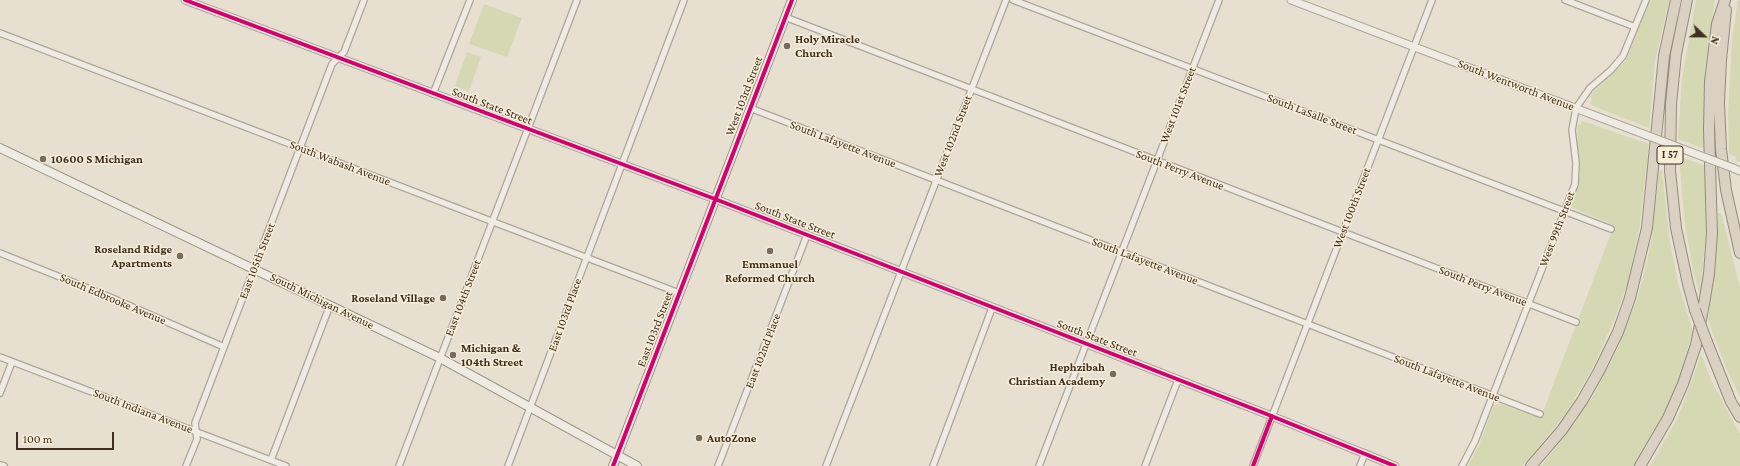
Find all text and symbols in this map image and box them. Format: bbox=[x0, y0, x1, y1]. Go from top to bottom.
north arrow bbox=[1684, 16, 1724, 56]
place label: Holy Miracle Church bbox=[795, 32, 860, 60]
text: N bbox=[1708, 35, 1722, 46]
marker: Holy Miracle Church bbox=[782, 41, 792, 51]
street label: West 103rd Street bbox=[722, 54, 766, 138]
street label: South Wentworth Avenue bbox=[1456, 56, 1576, 114]
street label: West 101st Street bbox=[1157, 65, 1199, 145]
street label: South State Street bbox=[450, 84, 534, 128]
street label: South LaSalle Street bbox=[1265, 90, 1359, 138]
street label: West 102nd Street bbox=[931, 93, 975, 179]
street label: South Lafayette Avenue bbox=[788, 117, 898, 171]
street label: South Wabash Avenue bbox=[287, 137, 393, 189]
road number: I 57 bbox=[1657, 146, 1683, 164]
street label: South Perry Avenue bbox=[1134, 147, 1226, 193]
place label: 10600 S Michigan bbox=[51, 152, 143, 166]
marker: 10600 S Michigan bbox=[38, 154, 48, 164]
street label: West 100th Street bbox=[1330, 166, 1374, 250]
street label: West 99th Street bbox=[1536, 189, 1578, 269]
street label: South State Street bbox=[753, 198, 837, 242]
street label: East 105th Street bbox=[236, 221, 278, 301]
street label: South Lafayette Avenue bbox=[1090, 234, 1200, 288]
place label: Roseland Ridge Apartments bbox=[94, 242, 172, 270]
marker: Emmanuel Reformed Church bbox=[765, 246, 775, 256]
marker: Roseland Ridge Apartments bbox=[175, 251, 185, 261]
place label: Emmanuel Reformed Church bbox=[725, 257, 815, 285]
street label: East 104th Street bbox=[442, 258, 484, 338]
street label: South Perry Avenue bbox=[1437, 263, 1529, 309]
street label: South Edbrooke Avenue bbox=[58, 270, 168, 328]
street label: South Michigan Avenue bbox=[268, 270, 376, 332]
street label: East 103rd Place bbox=[545, 276, 585, 354]
street label: East 103rd Street bbox=[634, 289, 676, 369]
place label: Roseland Village bbox=[351, 291, 435, 305]
marker: Roseland Village bbox=[438, 293, 448, 303]
street label: East 102nd Place bbox=[742, 311, 784, 391]
street label: South State Street bbox=[1055, 316, 1139, 360]
place label: Michigan & 104th Street bbox=[461, 341, 523, 369]
marker: Michigan & 104th Street bbox=[448, 350, 458, 360]
street label: South Lafayette Avenue bbox=[1392, 351, 1502, 405]
place label: Hephzibah Christian Academy bbox=[1008, 360, 1105, 388]
marker: Hephzibah Christian Academy bbox=[1108, 369, 1118, 379]
street label: South Indiana Avenue bbox=[91, 385, 195, 437]
scale bar bbox=[18, 424, 116, 450]
place label: AutoZone bbox=[707, 431, 756, 445]
text: 100 m bbox=[23, 432, 52, 446]
marker: AutoZone bbox=[694, 433, 704, 443]

